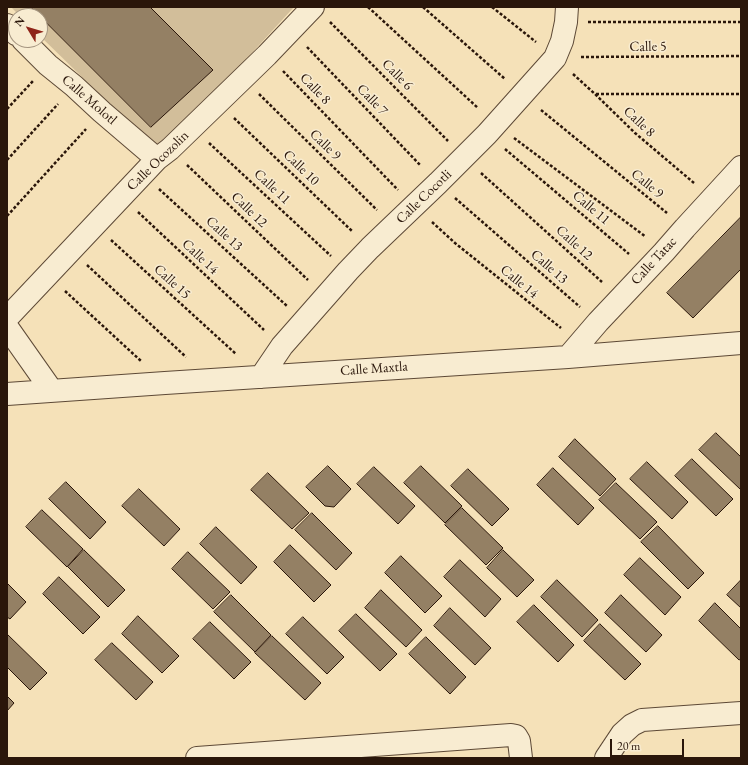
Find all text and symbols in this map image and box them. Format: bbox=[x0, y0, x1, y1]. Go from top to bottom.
north arrow bbox=[8, 8, 48, 48]
text: N bbox=[11, 13, 28, 29]
street label: Calle 5 bbox=[629, 38, 667, 56]
street label: Calle 6 bbox=[378, 56, 416, 94]
street label: Calle 8 bbox=[296, 70, 334, 108]
street label: Calle Molotl bbox=[58, 71, 120, 129]
street label: Calle 7 bbox=[353, 81, 391, 119]
street label: Calle 8 bbox=[620, 103, 658, 141]
street label: Calle 9 bbox=[306, 126, 344, 164]
street label: Calle Ocozolin bbox=[124, 127, 192, 195]
street label: Calle 10 bbox=[279, 147, 323, 189]
street label: Calle 11 bbox=[250, 166, 294, 208]
street label: Calle Cocotli bbox=[393, 166, 455, 228]
street label: Calle 9 bbox=[627, 166, 667, 202]
street label: Calle 11 bbox=[569, 187, 613, 229]
street label: Calle 12 bbox=[227, 189, 271, 231]
street label: Calle 13 bbox=[202, 213, 246, 255]
street label: Calle 12 bbox=[552, 222, 596, 264]
street label: Calle Tatac bbox=[628, 233, 680, 289]
street label: Calle 14 bbox=[178, 236, 222, 278]
street label: Calle 13 bbox=[527, 246, 571, 288]
street label: Calle 15 bbox=[150, 261, 194, 303]
street label: Calle 14 bbox=[497, 262, 541, 302]
street label: Calle Maxtla bbox=[340, 358, 408, 380]
scale bar bbox=[612, 731, 686, 757]
text: 20 m bbox=[617, 738, 640, 754]

